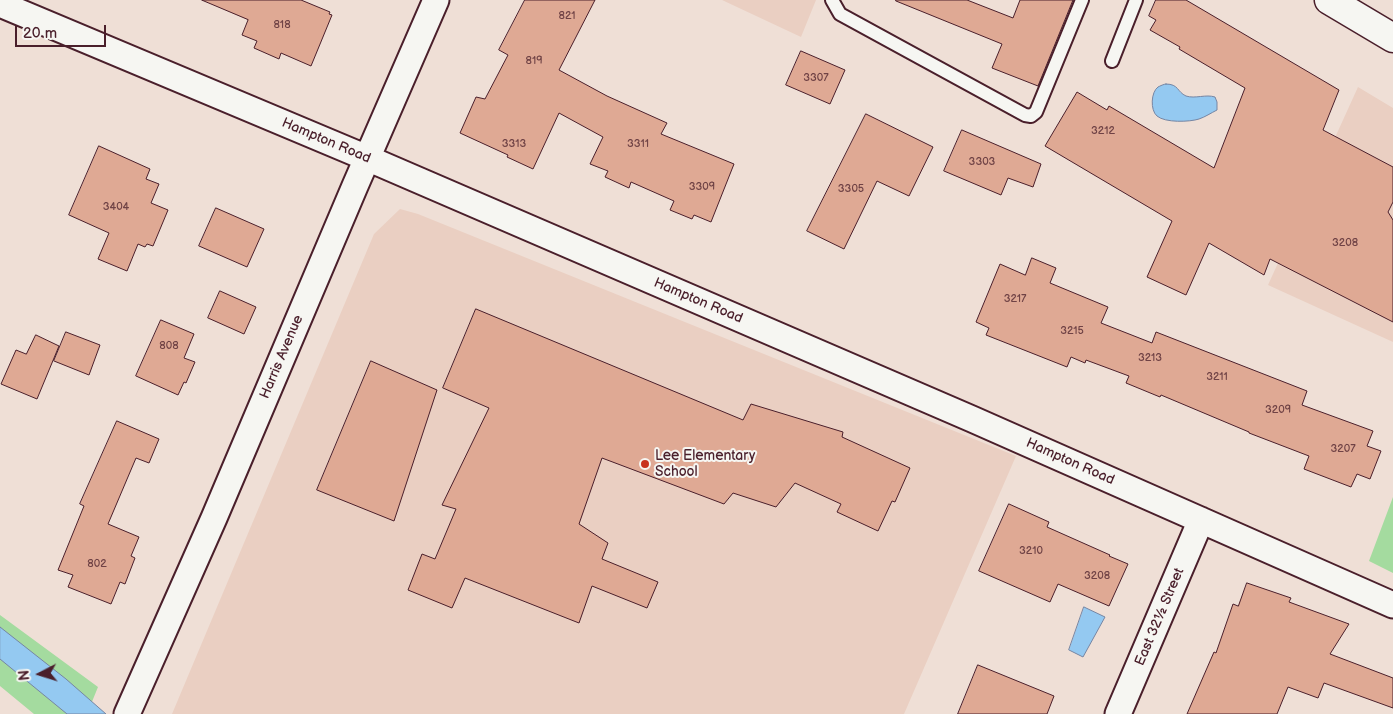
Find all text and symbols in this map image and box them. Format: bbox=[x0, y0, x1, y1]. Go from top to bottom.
house number: 821 bbox=[559, 9, 575, 23]
scale bar bbox=[18, 15, 109, 47]
house number: 818 bbox=[273, 18, 291, 32]
text: 20 m bbox=[23, 24, 57, 43]
house number: 819 bbox=[525, 54, 543, 68]
house number: 3307 bbox=[803, 71, 829, 85]
street label: Hampton Road bbox=[279, 115, 373, 167]
house number: 3212 bbox=[1091, 124, 1115, 138]
house number: 3313 bbox=[502, 137, 526, 151]
house number: 3311 bbox=[627, 137, 649, 151]
house number: 3303 bbox=[969, 155, 995, 169]
house number: 3309 bbox=[689, 180, 715, 194]
house number: 3305 bbox=[838, 182, 864, 196]
house number: 3404 bbox=[103, 200, 129, 214]
house number: 3208 bbox=[1332, 236, 1358, 250]
street label: Hampton Road bbox=[651, 275, 745, 327]
house number: 3217 bbox=[1004, 292, 1026, 306]
street label: Harris Avenue bbox=[257, 313, 307, 401]
house number: 3215 bbox=[1060, 324, 1084, 338]
house number: 808 bbox=[159, 339, 179, 353]
house number: 3213 bbox=[1138, 351, 1162, 365]
house number: 3211 bbox=[1206, 370, 1228, 384]
house number: 3209 bbox=[1265, 403, 1291, 417]
street label: Hampton Road bbox=[1023, 435, 1117, 489]
house number: 3207 bbox=[1330, 442, 1356, 456]
place label: Lee Elementary School bbox=[655, 448, 755, 481]
marker: Lee Elementary School bbox=[639, 458, 651, 470]
house number: 3210 bbox=[1019, 544, 1043, 558]
house number: 802 bbox=[87, 557, 107, 571]
street label: East 32½ Street bbox=[1132, 566, 1188, 668]
house number: 3208 bbox=[1084, 569, 1110, 583]
north arrow bbox=[15, 649, 65, 699]
text: N bbox=[16, 669, 33, 681]

